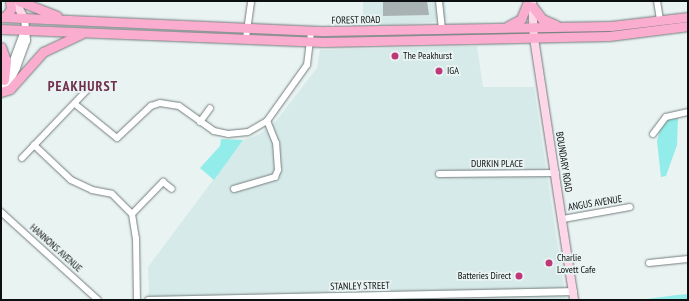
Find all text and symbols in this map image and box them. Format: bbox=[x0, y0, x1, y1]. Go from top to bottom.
street label: FOREST ROAD bbox=[331, 14, 381, 26]
place label: The Peakhurst bbox=[403, 50, 452, 62]
marker: The Peakhurst bbox=[390, 51, 400, 61]
place label: IGA bbox=[447, 65, 459, 77]
marker: IGA bbox=[434, 66, 444, 76]
district label: PEAKHURST bbox=[48, 78, 118, 94]
street label: BOUNDARY ROAD bbox=[553, 131, 575, 193]
street label: DURKIN PLACE bbox=[471, 158, 523, 170]
street label: ANGUS AVENUE bbox=[567, 193, 623, 213]
street label: HANNONS AVENUE bbox=[27, 221, 85, 275]
place label: Charlie Lovett Cafe bbox=[557, 251, 596, 274]
marker: Charlie Lovett Cafe bbox=[544, 258, 554, 268]
place label: Batteries Direct bbox=[458, 270, 511, 282]
marker: Batteries Direct bbox=[514, 271, 524, 281]
street label: STANLEY STREET bbox=[330, 279, 390, 293]

